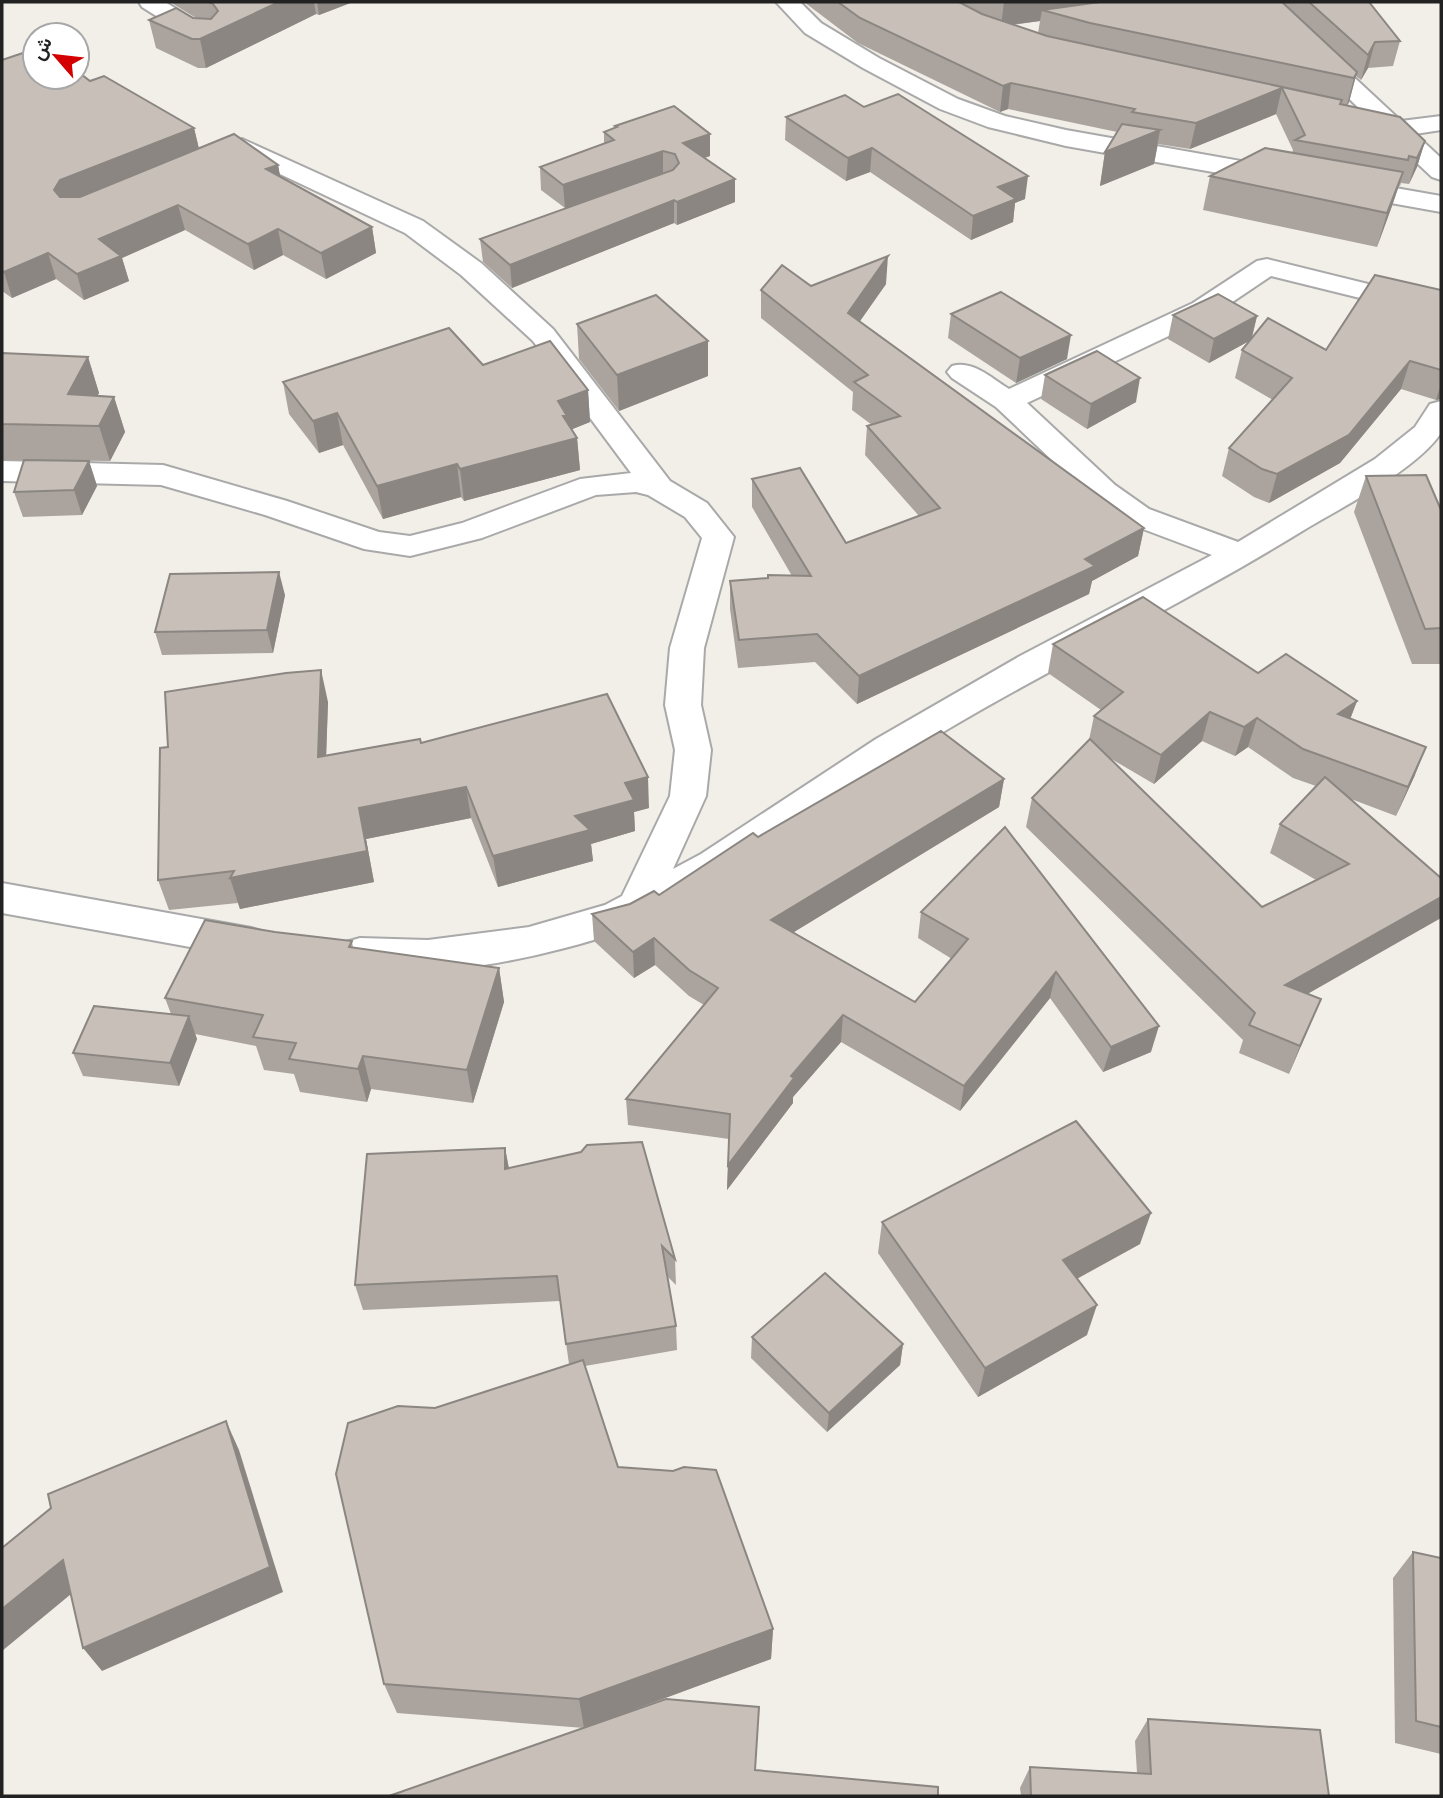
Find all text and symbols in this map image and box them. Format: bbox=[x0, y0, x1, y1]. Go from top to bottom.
north arrow bbox=[21, 21, 91, 91]
text: ش bbox=[25, 32, 57, 64]

